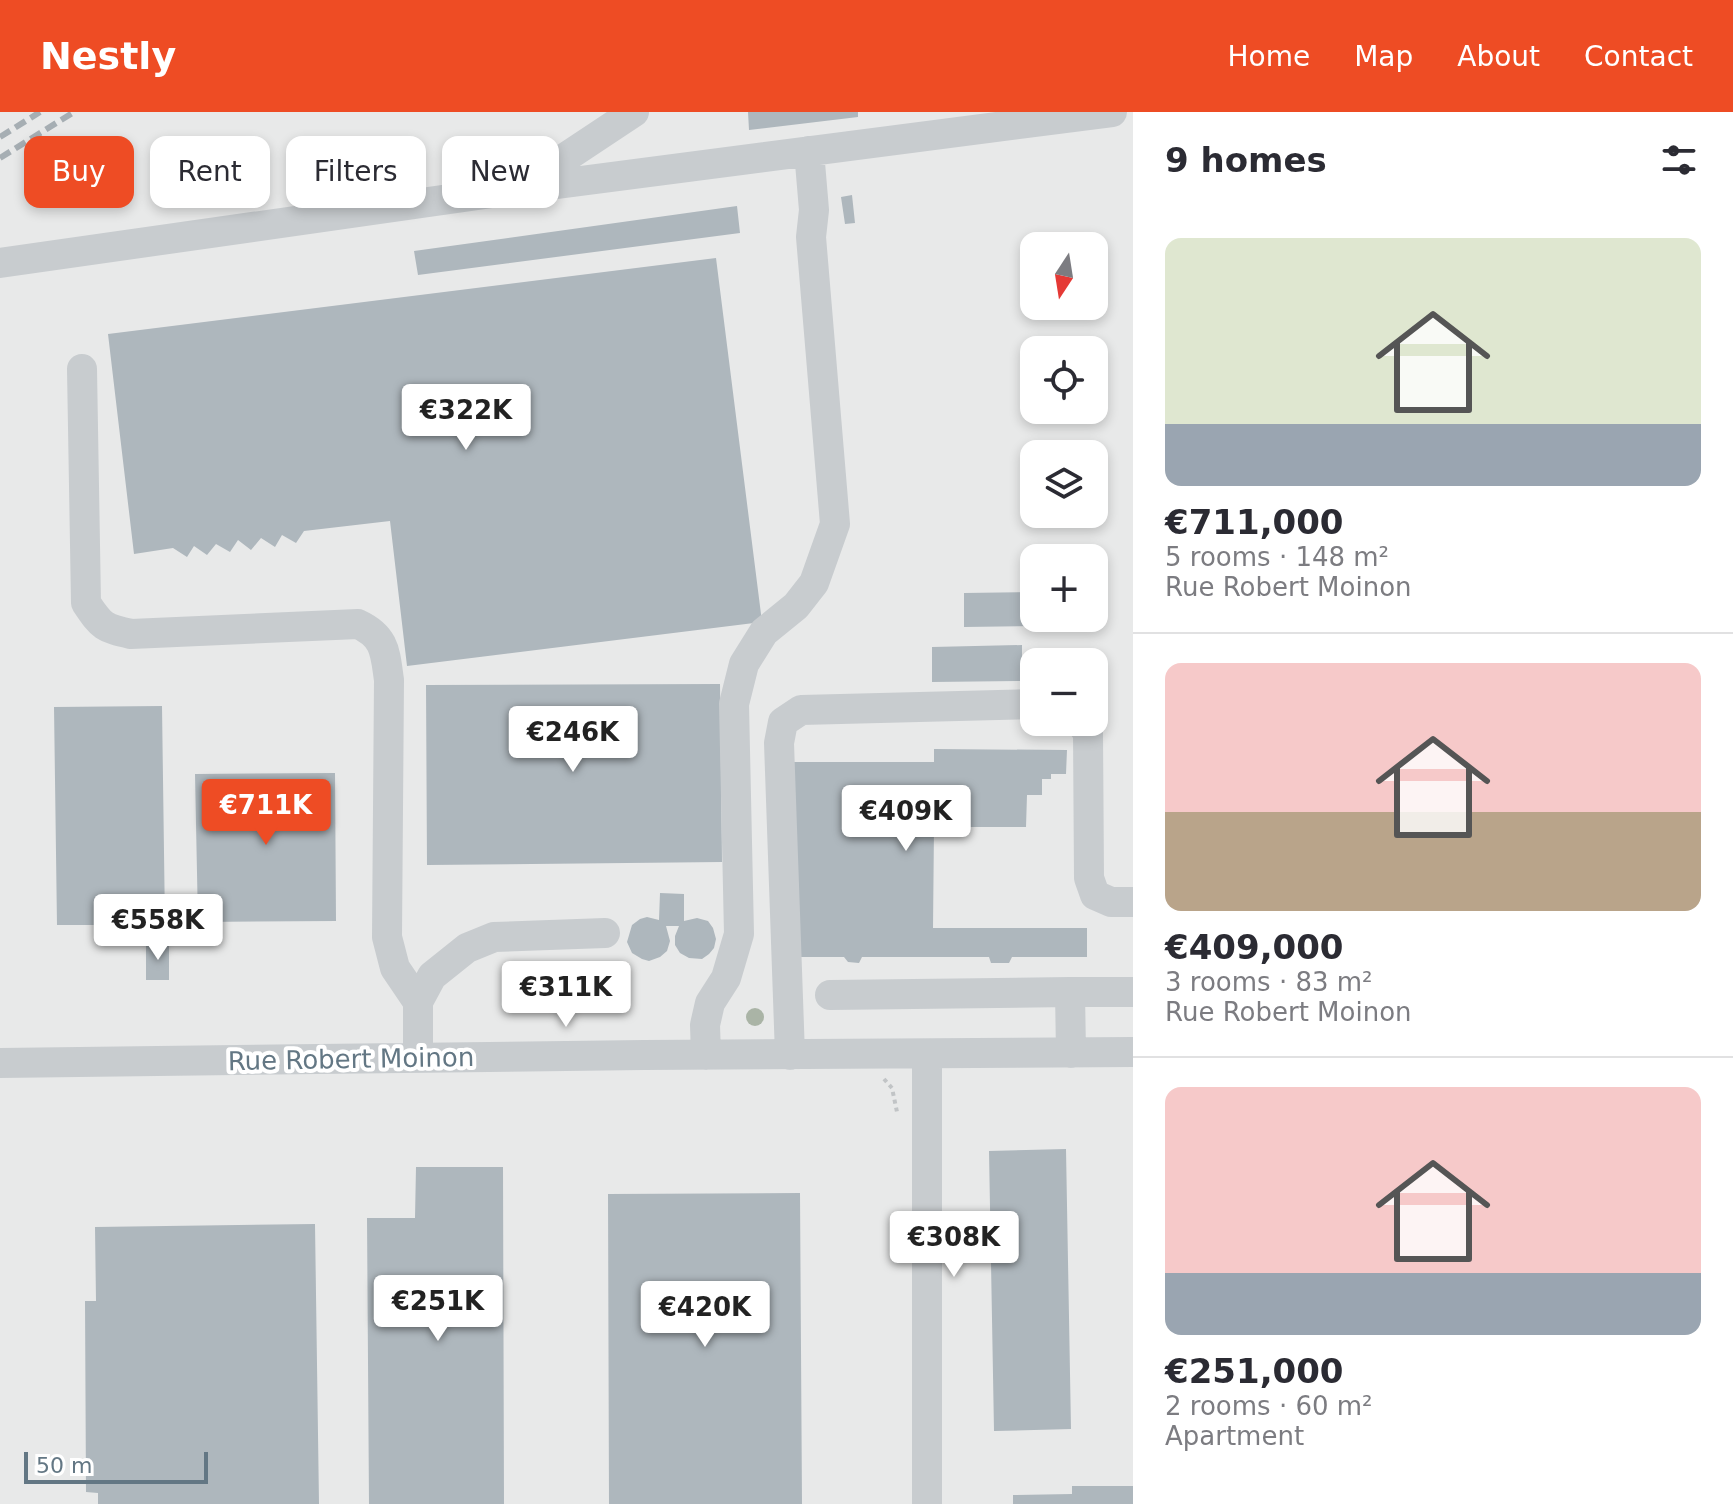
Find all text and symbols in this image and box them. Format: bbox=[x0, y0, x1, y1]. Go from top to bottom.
text: Nestly bbox=[40, 34, 176, 78]
text: Home bbox=[1227, 40, 1310, 73]
text: Map bbox=[1354, 40, 1413, 73]
text: About bbox=[1457, 40, 1540, 73]
text: Contact bbox=[1584, 40, 1693, 73]
chip: Buy bbox=[24, 136, 134, 208]
chip: Rent bbox=[150, 136, 270, 208]
chip: Filters bbox=[286, 136, 426, 208]
chip: New bbox=[442, 136, 559, 208]
icon: filters bbox=[1657, 138, 1701, 182]
text: 9 homes bbox=[1165, 140, 1327, 180]
north arrow bbox=[1020, 232, 1108, 320]
map controls bbox=[1020, 232, 1108, 736]
icon: home bbox=[1361, 290, 1505, 434]
button: locate bbox=[1020, 336, 1108, 424]
pin: €322K bbox=[410, 384, 522, 452]
text: €322K bbox=[420, 395, 512, 425]
button: layers bbox=[1020, 440, 1108, 528]
text: €711,000 bbox=[1165, 502, 1344, 542]
text: 5 rooms · 148 m² bbox=[1165, 542, 1389, 572]
button: + bbox=[1020, 544, 1108, 632]
text: Rue Robert Moinon bbox=[1165, 572, 1412, 602]
button: − bbox=[1020, 648, 1108, 736]
pin: €246K bbox=[517, 706, 629, 774]
icon: home bbox=[1361, 715, 1505, 859]
text: €246K bbox=[527, 717, 619, 747]
pin: €711K bbox=[210, 779, 322, 847]
pin: €409K bbox=[850, 785, 962, 853]
text: €711K bbox=[220, 790, 312, 820]
text: €409K bbox=[860, 796, 952, 826]
pin: €558K bbox=[102, 894, 214, 962]
text: €558K bbox=[112, 905, 204, 935]
text: €409,000 bbox=[1165, 927, 1344, 967]
pin: €311K bbox=[510, 961, 622, 1029]
text: 3 rooms · 83 m² bbox=[1165, 967, 1373, 997]
text: €311K bbox=[520, 972, 612, 1002]
text: Rue Robert Moinon bbox=[1165, 997, 1412, 1027]
street label: Rue Robert Moinon bbox=[227, 1042, 475, 1076]
icon: home bbox=[1361, 1139, 1505, 1283]
pin: €308K bbox=[898, 1211, 1010, 1279]
text: €308K bbox=[908, 1222, 1000, 1252]
pin: €251K bbox=[382, 1275, 494, 1343]
pin: €420K bbox=[649, 1281, 761, 1349]
text: €251K bbox=[392, 1286, 484, 1316]
text: €420K bbox=[659, 1292, 751, 1322]
text: €251,000 bbox=[1165, 1351, 1344, 1391]
text: 2 rooms · 60 m² bbox=[1165, 1391, 1373, 1421]
text: Apartment bbox=[1165, 1421, 1304, 1451]
scale bar bbox=[24, 1448, 208, 1484]
text: 50 m bbox=[36, 1453, 92, 1478]

